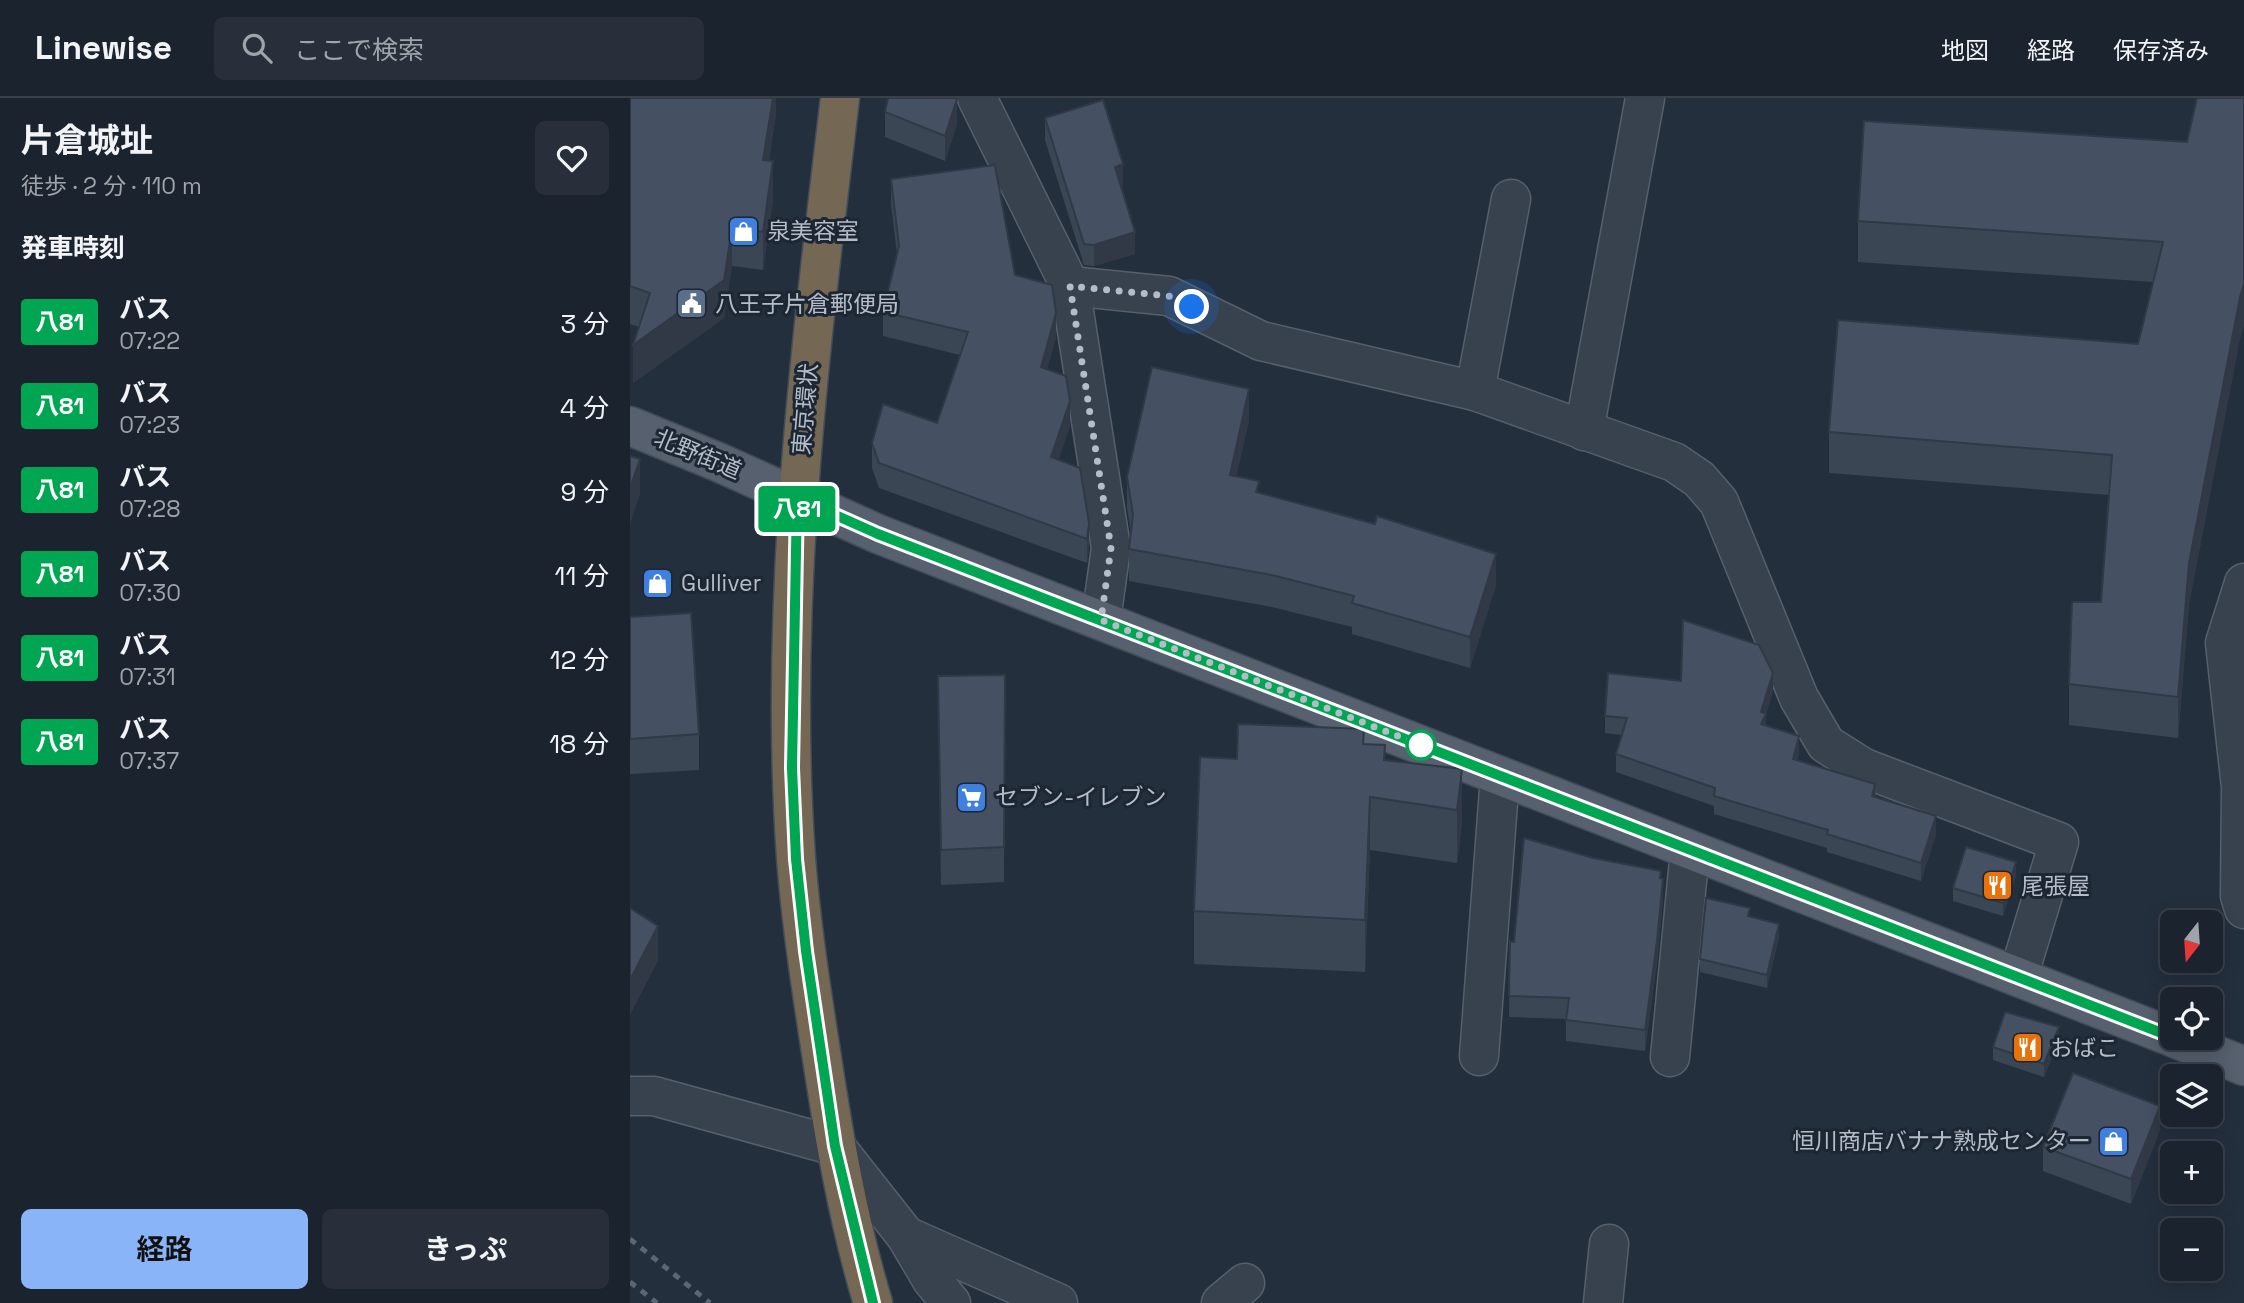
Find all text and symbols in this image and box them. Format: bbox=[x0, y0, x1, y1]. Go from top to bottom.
search box bbox=[214, 17, 704, 80]
text: Linewise bbox=[35, 27, 172, 69]
icon: search bbox=[238, 29, 276, 67]
text: ここで検索 bbox=[294, 33, 424, 67]
text: 地図 bbox=[1941, 35, 1989, 66]
text: 経路 bbox=[2027, 35, 2075, 66]
text: 保存済み bbox=[2113, 35, 2209, 66]
text: 片倉城址 bbox=[21, 120, 153, 162]
button: heart bbox=[535, 121, 609, 195]
text: 徒歩 · 2 分 · 110 m bbox=[21, 171, 202, 201]
shop icon: 泉美容室 bbox=[727, 214, 761, 248]
place label: 泉美容室 bbox=[767, 216, 859, 246]
text: 発車時刻 bbox=[21, 231, 125, 265]
public building icon: 八王子片倉郵便局 bbox=[675, 287, 709, 321]
place label: 八王子片倉郵便局 bbox=[715, 289, 899, 319]
your location bbox=[1174, 289, 1209, 324]
text: バス bbox=[119, 292, 171, 326]
text: 八81 bbox=[35, 306, 84, 337]
text: 3 分 bbox=[561, 307, 609, 341]
text: 07:22 bbox=[119, 326, 180, 356]
street label: 東京環状 bbox=[786, 362, 824, 456]
text: バス bbox=[119, 376, 171, 410]
text: 八81 bbox=[35, 390, 84, 421]
text: 4 分 bbox=[560, 391, 609, 425]
text: 07:23 bbox=[119, 410, 180, 440]
street label: 北野街道 bbox=[650, 422, 746, 486]
text: バス bbox=[119, 460, 171, 494]
text: 八81 bbox=[35, 474, 84, 505]
text: 9 分 bbox=[560, 475, 609, 509]
line badge: 八81 bbox=[757, 486, 837, 532]
text: 八81 bbox=[772, 493, 822, 524]
text: 07:28 bbox=[119, 494, 181, 524]
text: バス bbox=[119, 544, 171, 578]
text: 八81 bbox=[35, 558, 84, 589]
text: 11 分 bbox=[555, 559, 609, 593]
shop icon: Gulliver bbox=[641, 566, 675, 600]
place label: Gulliver bbox=[681, 568, 761, 598]
text: 07:30 bbox=[119, 578, 181, 608]
text: バス bbox=[119, 628, 171, 662]
text: 八81 bbox=[35, 642, 84, 673]
text: 12 分 bbox=[550, 643, 609, 677]
text: 07:31 bbox=[119, 662, 176, 692]
text: バス bbox=[119, 712, 171, 746]
text: 八81 bbox=[35, 726, 84, 757]
text: 18 分 bbox=[549, 727, 609, 761]
unlabelled marker bbox=[1406, 730, 1436, 760]
text: 07:37 bbox=[119, 746, 179, 776]
supermarket icon: セブン-イレブン bbox=[955, 780, 989, 814]
place label: セブン-イレブン bbox=[995, 782, 1166, 812]
restaurant icon: 尾張屋 bbox=[1981, 869, 2015, 903]
place label: 尾張屋 bbox=[2021, 871, 2090, 901]
north arrow bbox=[2160, 910, 2222, 973]
map controls bbox=[2160, 910, 2223, 1281]
button: locate bbox=[2160, 987, 2223, 1050]
restaurant icon: おばこ bbox=[2010, 1031, 2044, 1065]
place label: おばこ bbox=[2050, 1033, 2119, 1063]
button: layers bbox=[2160, 1064, 2223, 1127]
shop icon: 恒川商店バナナ熟成センター bbox=[2097, 1124, 2131, 1158]
place label: 恒川商店バナナ熟成センター bbox=[1792, 1126, 2091, 1156]
button: + bbox=[2160, 1141, 2223, 1204]
button: 経路 bbox=[21, 1209, 308, 1289]
button: きっぷ bbox=[322, 1209, 609, 1289]
button: − bbox=[2160, 1218, 2223, 1281]

